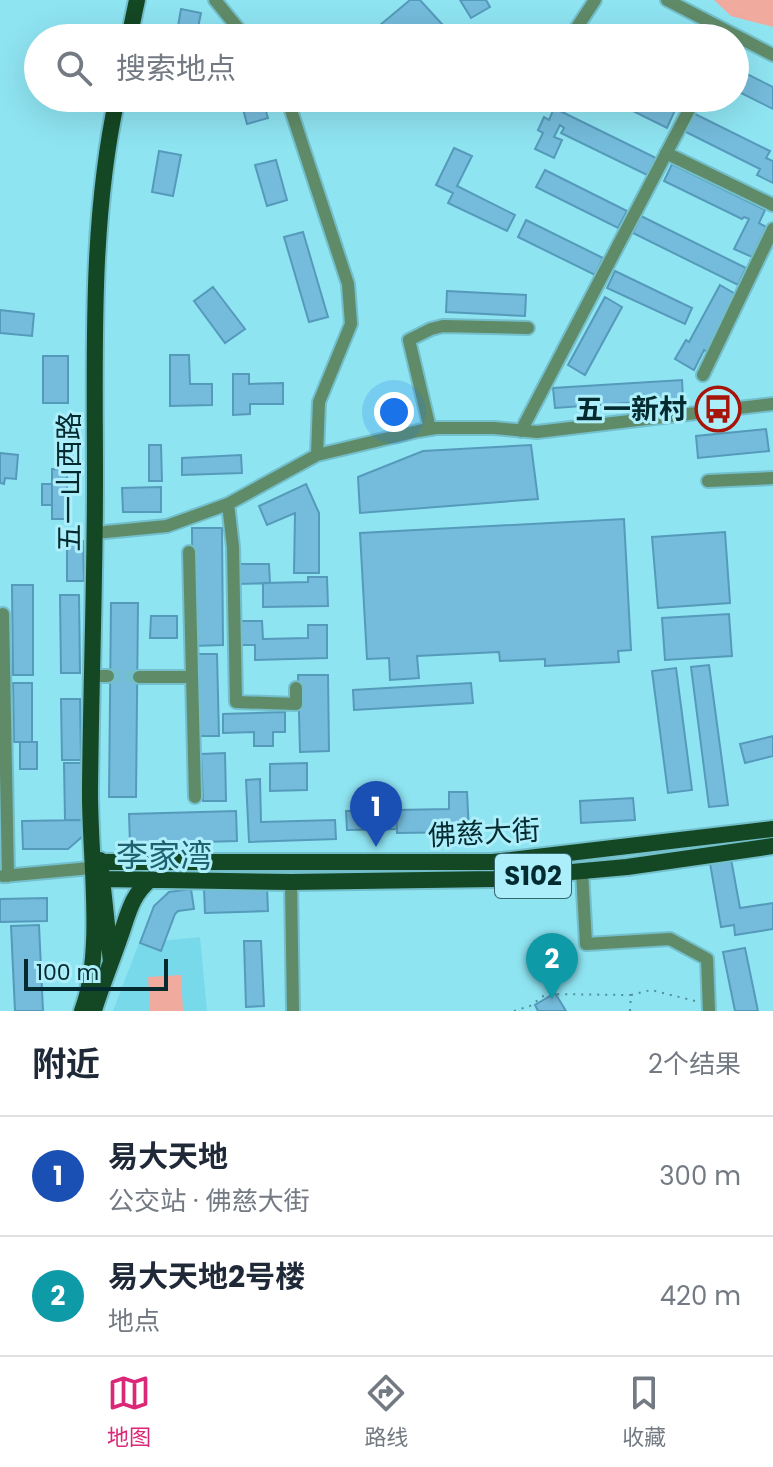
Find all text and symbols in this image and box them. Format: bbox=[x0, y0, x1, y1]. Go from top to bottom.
search box bbox=[24, 24, 749, 112]
icon: search bbox=[52, 46, 96, 90]
text: 搜索地点 bbox=[116, 47, 236, 90]
bus stop icon: 五一新村 bbox=[694, 385, 742, 433]
place label: 五一新村 bbox=[575, 390, 687, 429]
your location bbox=[374, 392, 414, 432]
street label: 五一山西路 bbox=[50, 412, 89, 552]
pin: 1 bbox=[350, 781, 402, 847]
street label: 佛慈大街 bbox=[427, 811, 541, 855]
district label: 李家湾 bbox=[116, 833, 212, 878]
road number: S102 bbox=[495, 854, 571, 898]
pin: 2 bbox=[526, 933, 578, 999]
scale bar bbox=[24, 955, 168, 991]
text: 100 m bbox=[36, 957, 99, 988]
text: 附近 bbox=[32, 1040, 100, 1088]
text: 2个结果 bbox=[648, 1046, 741, 1082]
text: 易大天地 bbox=[108, 1135, 228, 1178]
text: 1 bbox=[53, 1158, 63, 1194]
text: 300 m bbox=[659, 1158, 741, 1194]
text: 公交站 · 佛慈大街 bbox=[108, 1183, 309, 1219]
text: 易大天地2号楼 bbox=[108, 1255, 305, 1298]
text: 2 bbox=[51, 1278, 65, 1314]
text: 420 m bbox=[660, 1278, 741, 1314]
text: 地点 bbox=[108, 1303, 160, 1339]
tab: 地图 bbox=[107, 1371, 151, 1454]
tab: 路线 bbox=[364, 1371, 408, 1454]
tab: 收藏 bbox=[622, 1371, 666, 1454]

